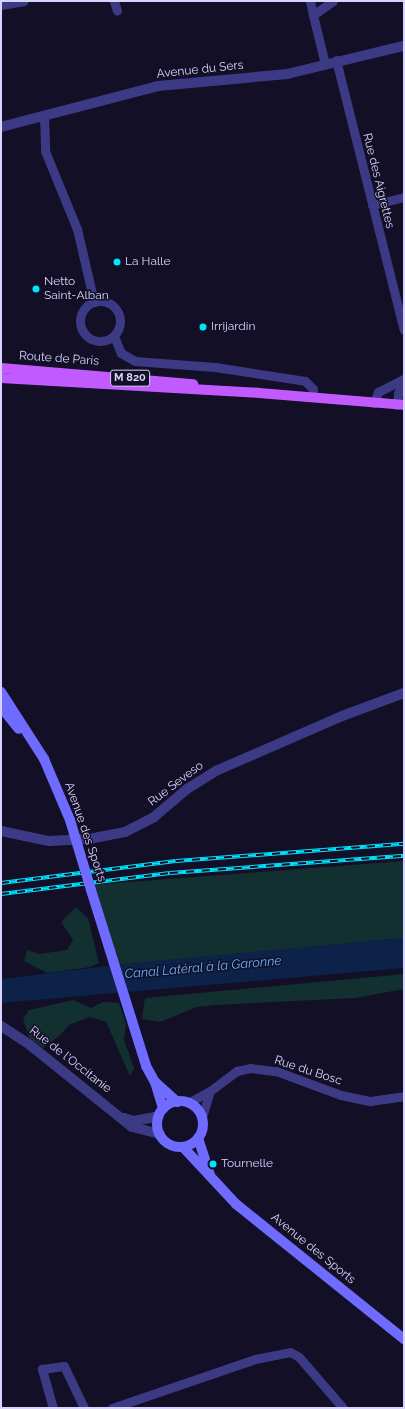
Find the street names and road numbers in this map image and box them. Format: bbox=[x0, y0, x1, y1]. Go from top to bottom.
street label: Avenue du Sers bbox=[156, 58, 244, 82]
street label: Rue des Aigrettes bbox=[359, 132, 397, 230]
street label: Route de Paris bbox=[19, 349, 99, 369]
road number: M 820 bbox=[110, 369, 150, 387]
street label: Rue Seveso bbox=[146, 759, 206, 809]
street label: Avenue des Sports bbox=[61, 780, 109, 884]
street label: Rue de l'Occitanie bbox=[26, 1024, 114, 1096]
street label: Rue du Bosc bbox=[272, 1053, 344, 1089]
street label: Avenue des Sports bbox=[268, 1211, 358, 1287]

